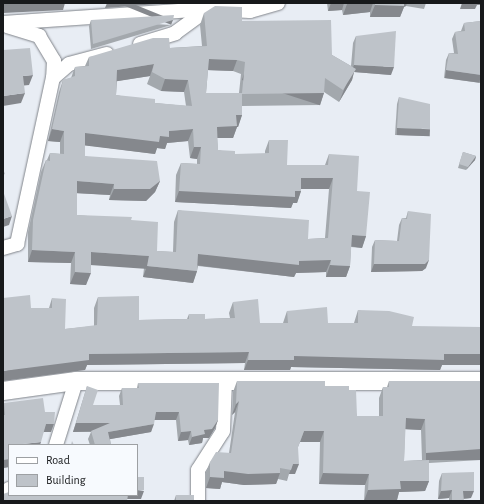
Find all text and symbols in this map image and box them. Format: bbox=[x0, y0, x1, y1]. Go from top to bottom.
legend bbox=[8, 444, 138, 496]
text: Road bbox=[46, 454, 70, 466]
text: Building bbox=[46, 474, 86, 486]

